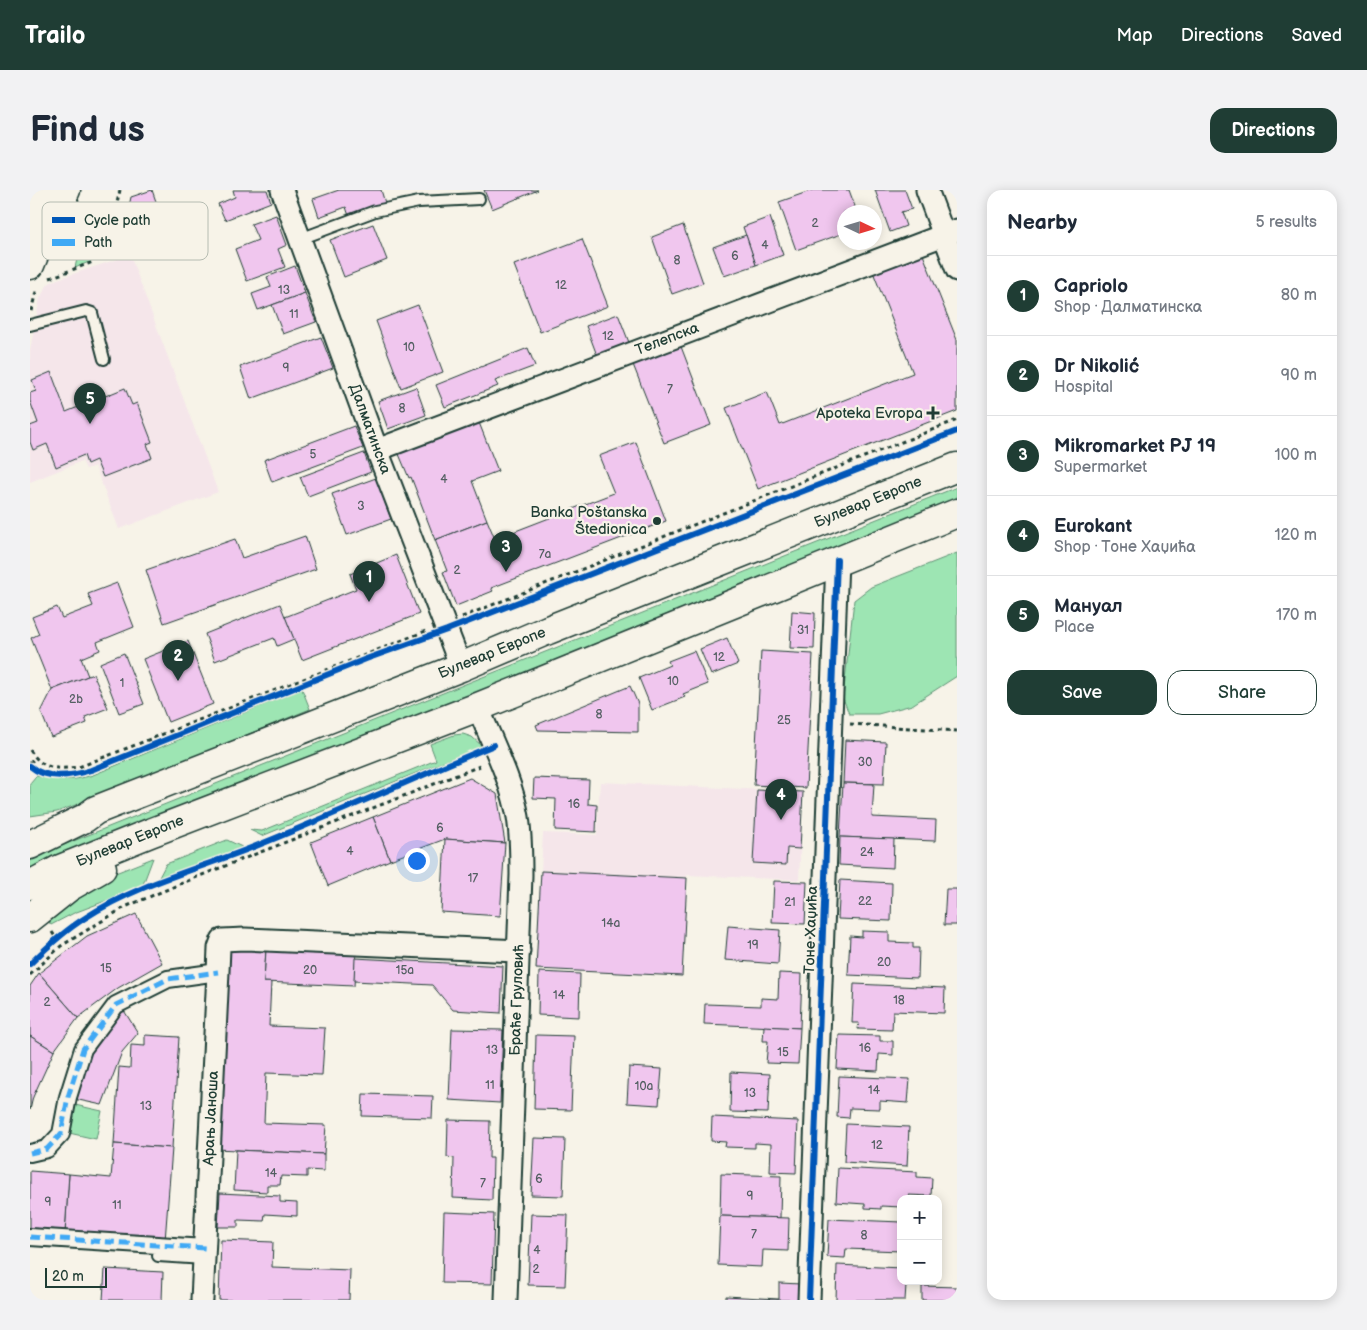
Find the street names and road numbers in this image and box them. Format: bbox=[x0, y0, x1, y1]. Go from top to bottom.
street label: Телепска bbox=[633, 318, 702, 360]
street label: Далматинска bbox=[345, 381, 395, 477]
street label: Булевар Европе bbox=[811, 472, 925, 532]
street label: Булевар Европе bbox=[435, 623, 549, 683]
street label: Булевар Европе bbox=[73, 811, 187, 871]
street label: Тоне Хаџића bbox=[800, 885, 822, 974]
street label: Браће Груловић bbox=[506, 944, 528, 1056]
street label: Арањ Јаноша bbox=[199, 1070, 223, 1167]

